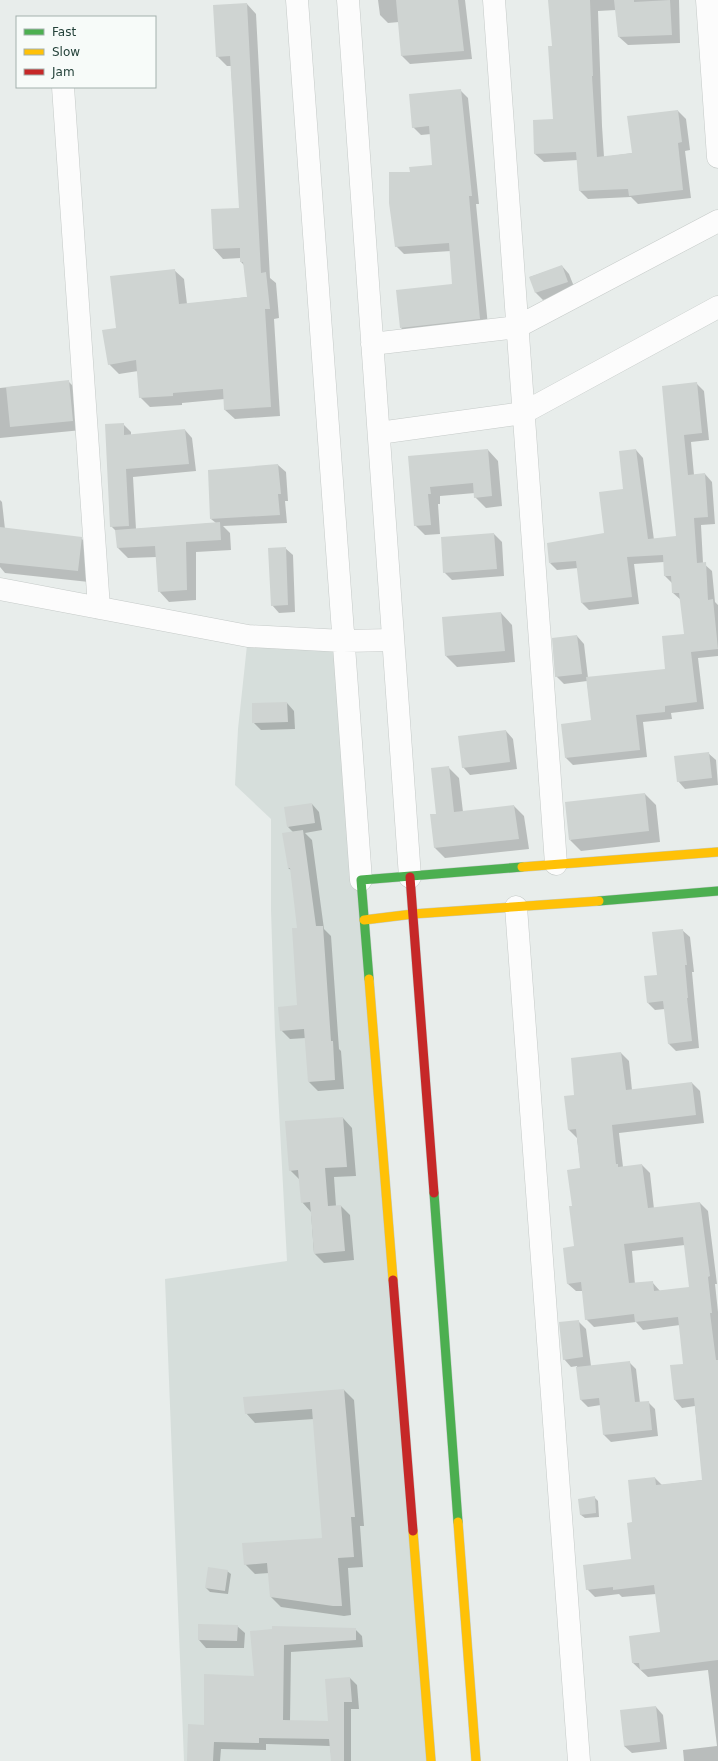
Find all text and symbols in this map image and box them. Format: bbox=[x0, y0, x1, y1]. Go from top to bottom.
legend bbox=[16, 16, 156, 88]
text: Fast bbox=[52, 25, 76, 39]
text: Slow bbox=[52, 45, 80, 59]
text: Jam bbox=[51, 65, 75, 79]

